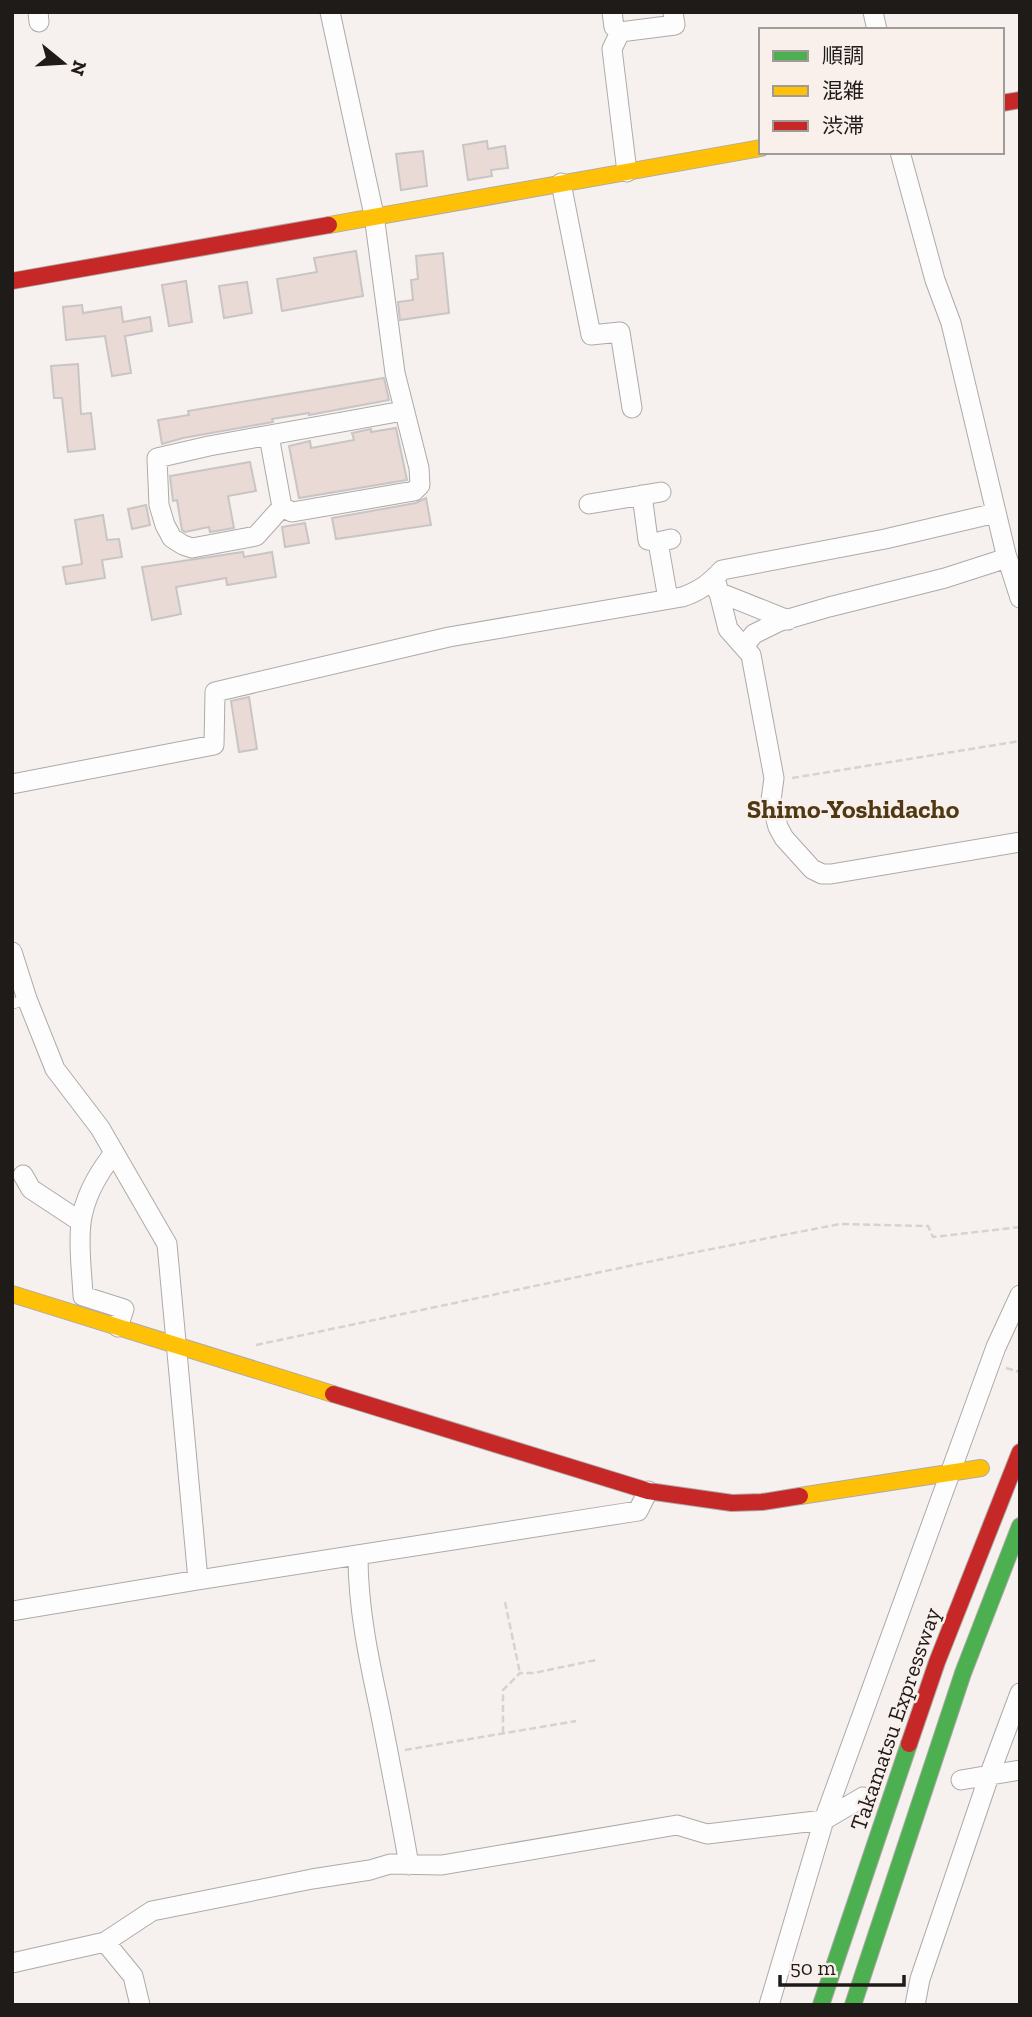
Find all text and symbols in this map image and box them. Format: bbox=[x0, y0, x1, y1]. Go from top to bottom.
north arrow bbox=[28, 28, 98, 98]
legend bbox=[759, 28, 1004, 154]
text: 順調 bbox=[822, 43, 864, 68]
text: N bbox=[66, 58, 92, 79]
text: 混雑 bbox=[822, 78, 864, 103]
text: 渋滞 bbox=[822, 113, 864, 138]
district label: Shimo-Yoshidacho bbox=[747, 793, 960, 825]
street label: Takamatsu Expressway bbox=[844, 1604, 946, 1834]
scale bar bbox=[780, 1944, 904, 1988]
text: 50 m bbox=[790, 1955, 836, 1980]

